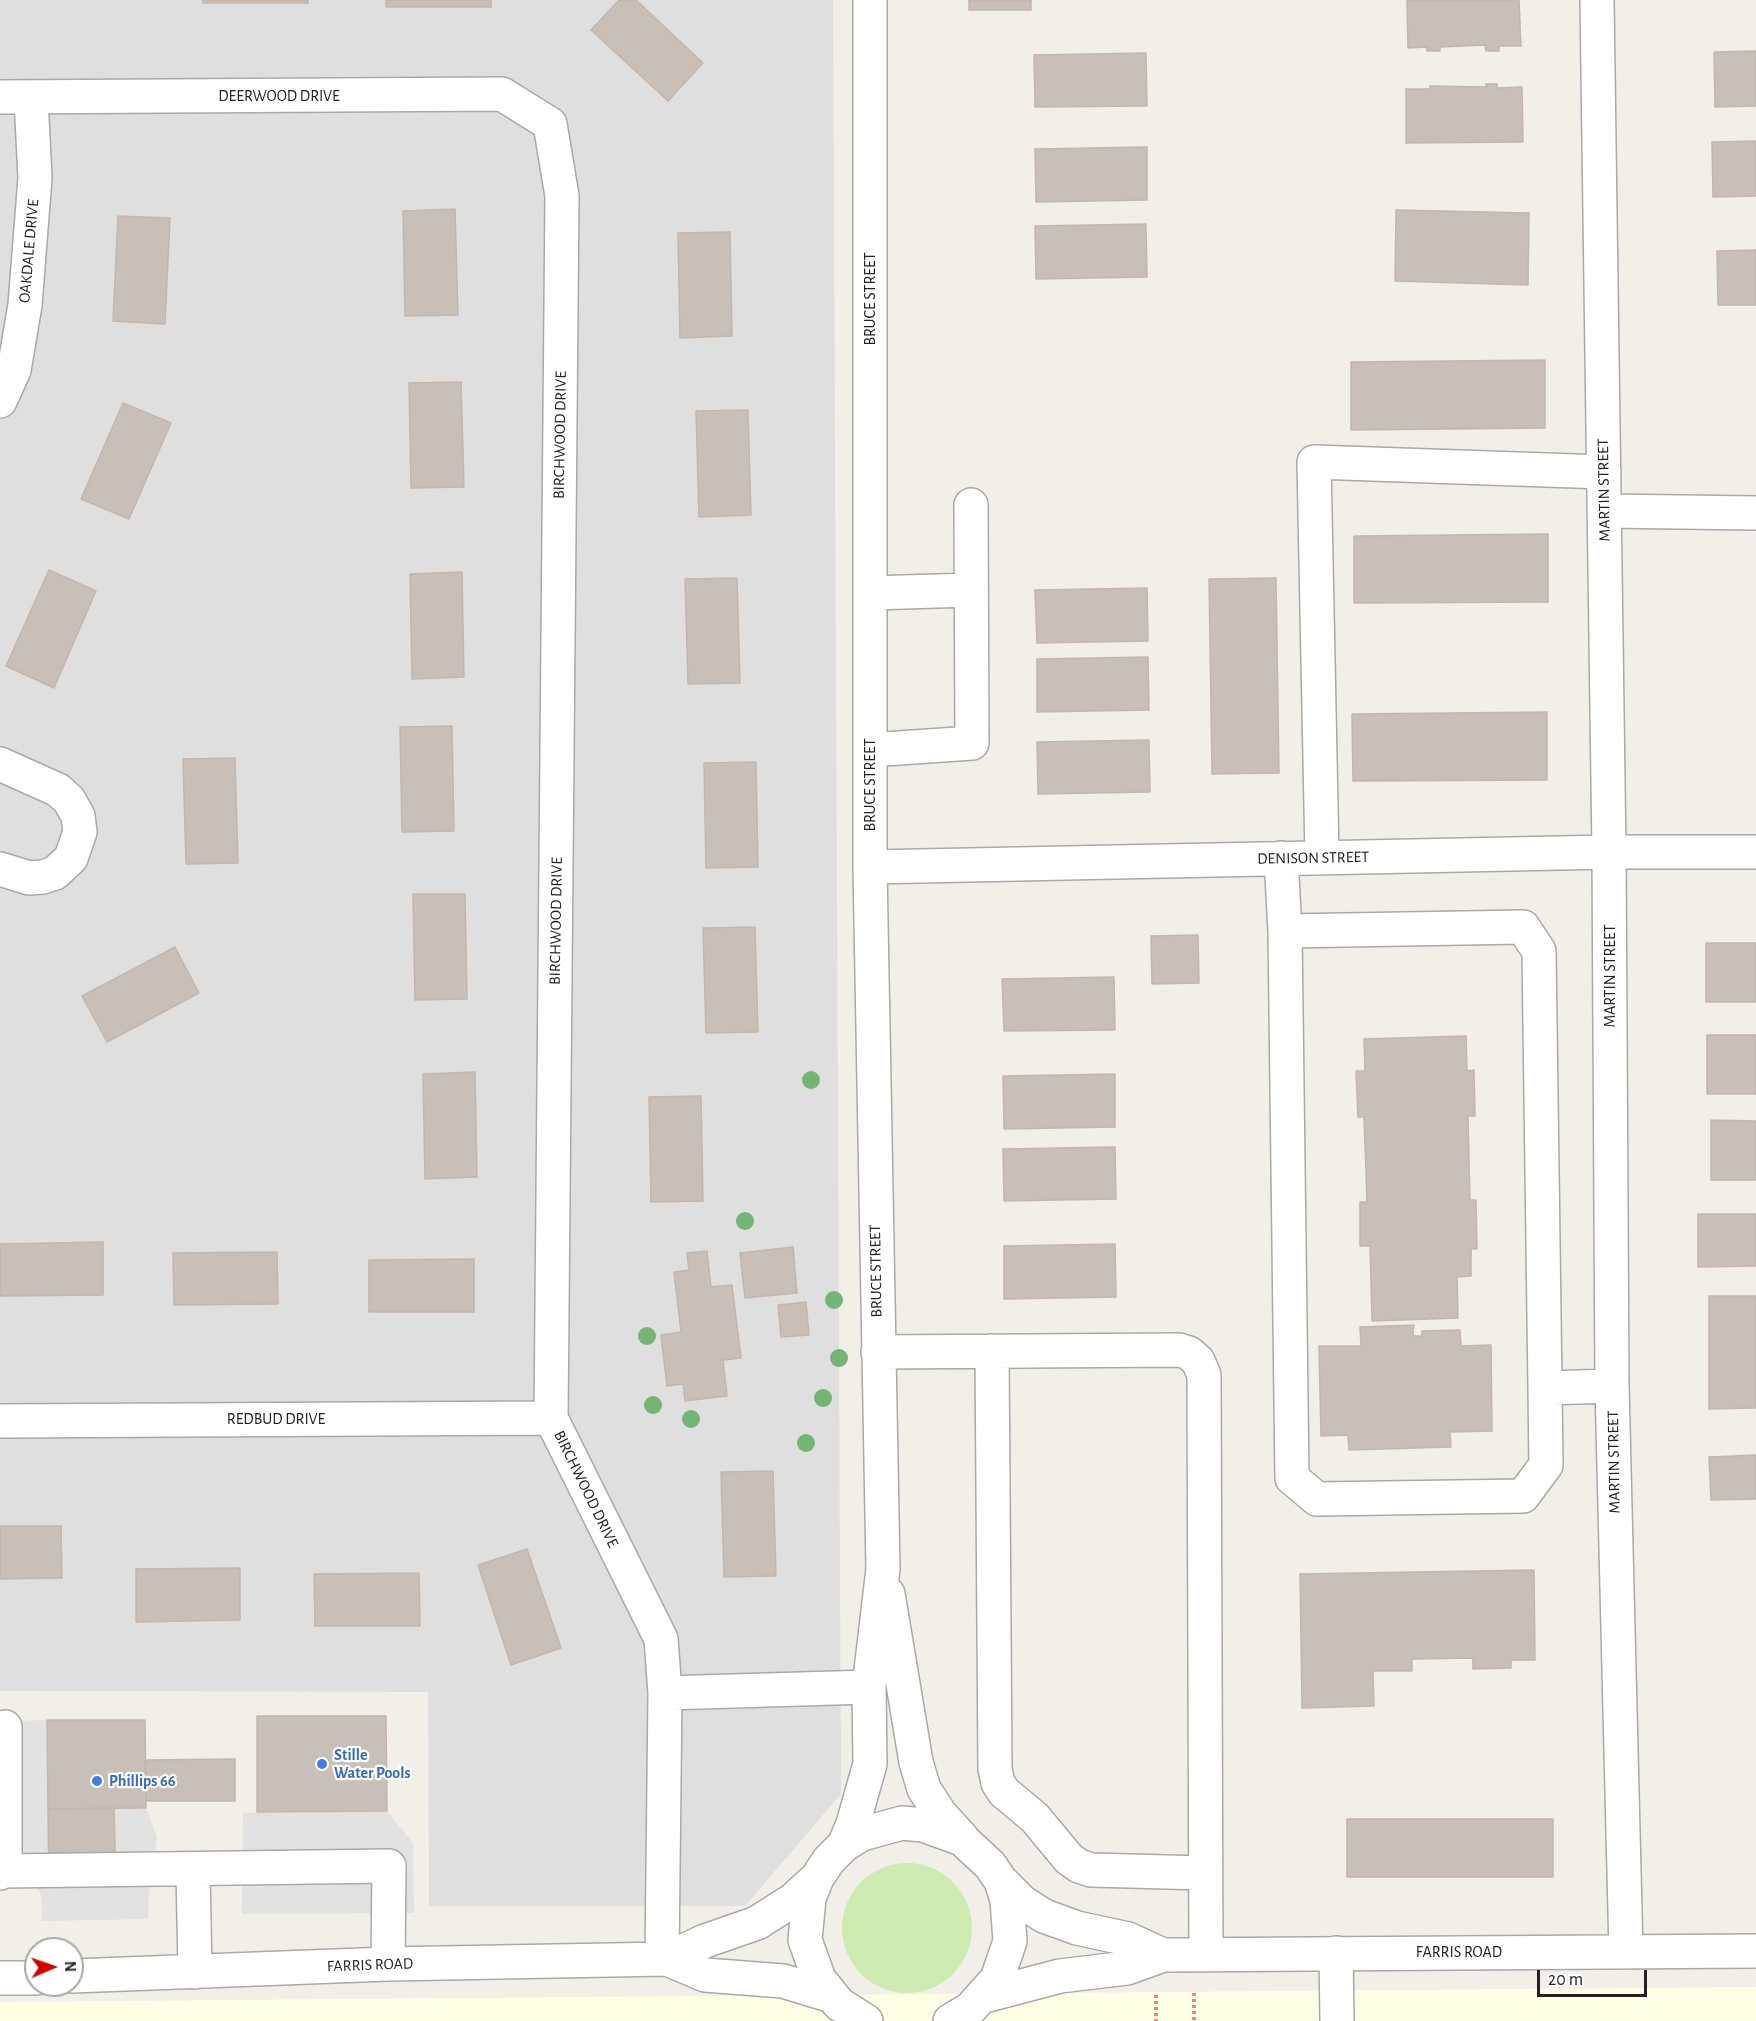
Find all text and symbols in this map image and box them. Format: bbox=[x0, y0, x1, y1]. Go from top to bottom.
street label: DEERWOOD DRIVE bbox=[218, 86, 340, 106]
street label: OAKDALE DRIVE bbox=[15, 198, 43, 304]
street label: BRUCE STREET bbox=[860, 252, 880, 346]
street label: BIRCHWOOD DRIVE bbox=[549, 371, 571, 499]
street label: MARTIN STREET bbox=[1594, 438, 1614, 542]
street label: BRUCE STREET bbox=[860, 738, 880, 832]
street label: DENISON STREET bbox=[1257, 847, 1369, 869]
street label: BIRCHWOOD DRIVE bbox=[545, 857, 567, 985]
street label: MARTIN STREET bbox=[1600, 924, 1620, 1028]
street label: BRUCE STREET bbox=[866, 1224, 886, 1318]
street label: REDBUD DRIVE bbox=[227, 1409, 325, 1429]
street label: MARTIN STREET bbox=[1604, 1410, 1624, 1514]
street label: BIRCHWOOD DRIVE bbox=[549, 1427, 623, 1551]
place label: Stille Water Pools bbox=[334, 1745, 411, 1783]
marker: Stille Water Pools bbox=[315, 1757, 329, 1771]
place label: Phillips 66 bbox=[109, 1771, 175, 1791]
marker: Phillips 66 bbox=[90, 1774, 104, 1788]
north arrow bbox=[24, 1937, 84, 1997]
street label: FARRIS ROAD bbox=[1416, 1942, 1502, 1962]
street label: FARRIS ROAD bbox=[327, 1954, 413, 1976]
scale bar bbox=[1540, 1958, 1650, 1996]
text: N bbox=[62, 1961, 78, 1972]
text: 20 m bbox=[1548, 1971, 1583, 1989]

